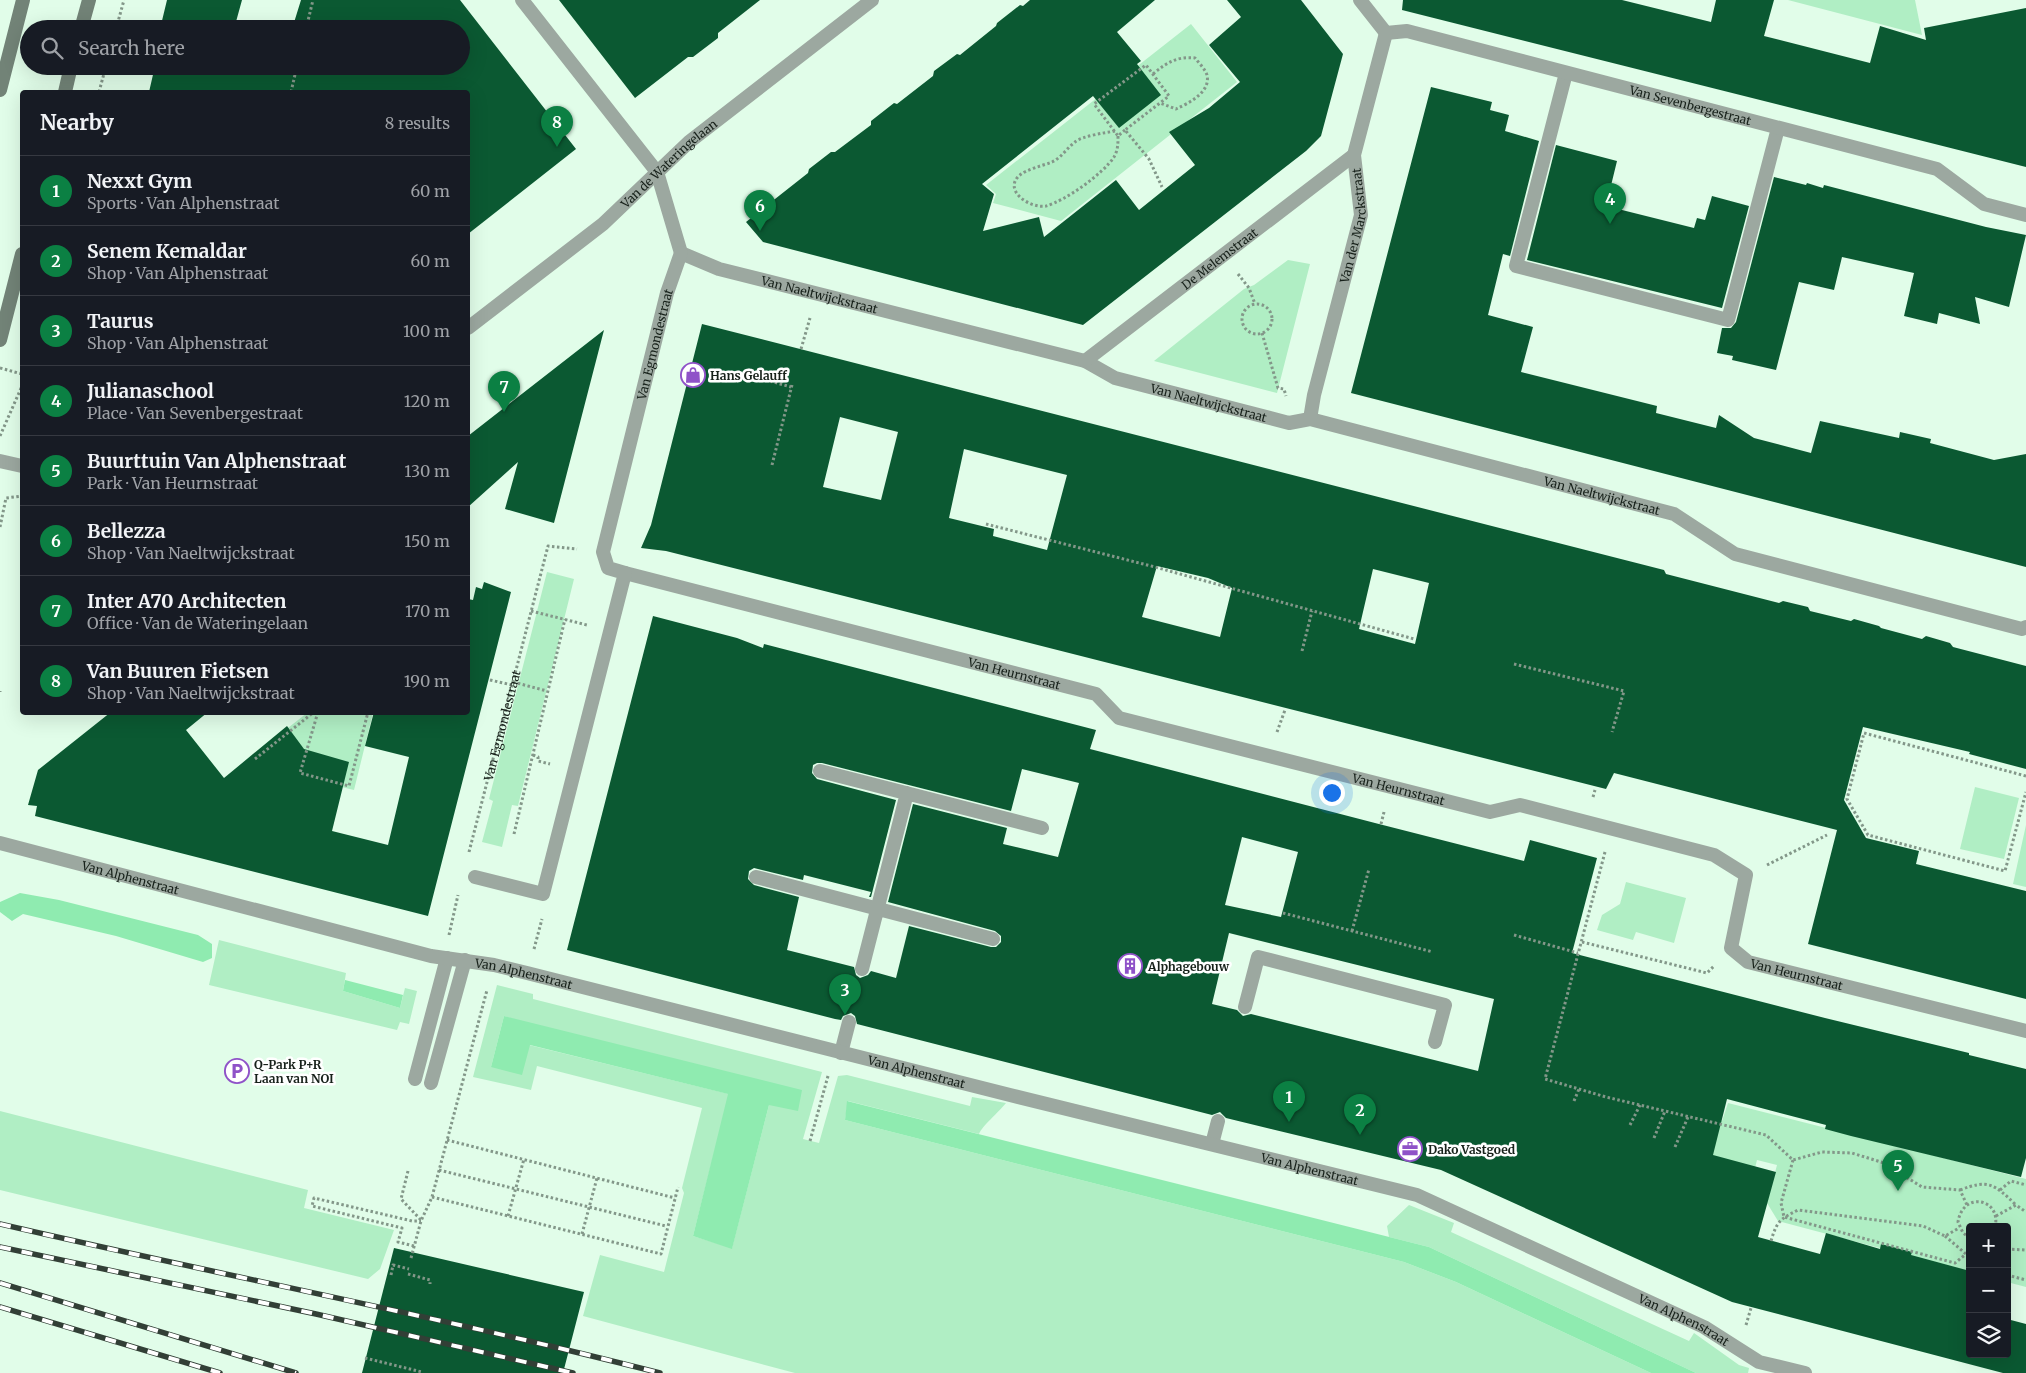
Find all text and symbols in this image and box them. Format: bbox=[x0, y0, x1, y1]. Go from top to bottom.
search box bbox=[20, 20, 470, 75]
icon: search bbox=[38, 34, 66, 62]
text: Search here bbox=[78, 36, 185, 60]
street label: Van Sevenbergestraat bbox=[1627, 82, 1753, 128]
pin: 8 bbox=[541, 106, 573, 147]
text: Nearby bbox=[40, 109, 114, 136]
text: 8 results bbox=[385, 113, 450, 133]
street label: Van de Wateringelaan bbox=[617, 116, 720, 211]
street label: Van der Marckstraat bbox=[1336, 167, 1369, 285]
text: Nexxt Gym bbox=[87, 169, 192, 193]
text: 1 bbox=[52, 181, 60, 201]
text: 60 m bbox=[410, 181, 450, 201]
pin: 4 bbox=[1594, 183, 1626, 224]
pin: 6 bbox=[744, 190, 776, 231]
text: Sports · Van Alphenstraat bbox=[87, 193, 279, 213]
street label: De Melemstraat bbox=[1178, 224, 1260, 292]
text: Senem Kemaldar bbox=[87, 239, 247, 263]
text: 2 bbox=[51, 251, 61, 271]
text: 60 m bbox=[410, 251, 450, 271]
text: Shop · Van Alphenstraat bbox=[87, 263, 268, 283]
street label: Van Naeltwijckstraat bbox=[759, 272, 880, 316]
street label: Van Egmondestraat bbox=[633, 286, 676, 402]
text: Taurus bbox=[87, 309, 154, 333]
text: 3 bbox=[51, 321, 61, 341]
text: 100 m bbox=[403, 321, 450, 341]
text: Shop · Van Alphenstraat bbox=[87, 333, 268, 353]
shop icon: Hans Gelauff bbox=[680, 362, 706, 388]
place label: Hans Gelauff bbox=[710, 368, 788, 383]
pin: 7 bbox=[488, 371, 520, 412]
text: Julianaschool bbox=[87, 379, 214, 403]
street label: Van Naeltwijckstraat bbox=[1148, 380, 1269, 425]
text: 4 bbox=[51, 391, 61, 411]
text: 120 m bbox=[404, 391, 450, 411]
text: Place · Van Sevenbergestraat bbox=[87, 403, 303, 423]
text: Buurttuin Van Alphenstraat bbox=[87, 449, 346, 473]
text: 5 bbox=[51, 461, 61, 481]
text: 130 m bbox=[404, 461, 450, 481]
text: Park · Van Heurnstraat bbox=[87, 473, 258, 493]
street label: Van Naeltwijckstraat bbox=[1541, 473, 1662, 518]
text: Bellezza bbox=[87, 519, 166, 543]
text: 6 bbox=[51, 531, 61, 551]
text: 150 m bbox=[404, 531, 450, 551]
text: Shop · Van Naeltwijckstraat bbox=[87, 543, 295, 563]
text: Inter A70 Architecten bbox=[87, 589, 286, 613]
text: 7 bbox=[51, 601, 61, 621]
text: 170 m bbox=[405, 601, 450, 621]
text: Office · Van de Wateringelaan bbox=[87, 613, 308, 633]
street label: Van Heurnstraat bbox=[966, 654, 1062, 692]
text: Van Buuren Fietsen bbox=[87, 659, 269, 683]
street label: Van Egmondestraat bbox=[480, 668, 523, 783]
text: 8 bbox=[51, 671, 61, 691]
text: 190 m bbox=[404, 671, 450, 691]
text: Shop · Van Naeltwijckstraat bbox=[87, 683, 295, 703]
street label: Van Heurnstraat bbox=[1350, 770, 1447, 808]
your location bbox=[1319, 780, 1345, 806]
street label: Van Alphenstraat bbox=[79, 857, 181, 897]
building icon: Alphagebouw bbox=[1117, 953, 1143, 979]
street label: Van Alphenstraat bbox=[473, 955, 574, 992]
street label: Van Heurnstraat bbox=[1748, 955, 1845, 993]
place label: Alphagebouw bbox=[1147, 959, 1230, 974]
pin: 3 bbox=[829, 974, 861, 1015]
street label: Van Alphenstraat bbox=[865, 1052, 967, 1091]
place label: Q-Park P+R Laan van NOI bbox=[254, 1057, 334, 1086]
parking icon: Q-Park P+R Laan van NOI bbox=[224, 1058, 250, 1084]
pin: 1 bbox=[1273, 1081, 1305, 1122]
pin: 2 bbox=[1344, 1094, 1376, 1135]
office icon: Dako Vastgoed bbox=[1397, 1136, 1423, 1162]
place label: Dako Vastgoed bbox=[1428, 1142, 1516, 1157]
street label: Van Alphenstraat bbox=[1259, 1149, 1360, 1188]
pin: 5 bbox=[1882, 1150, 1914, 1191]
map controls bbox=[1966, 1223, 2011, 1358]
button: + bbox=[1966, 1223, 2011, 1268]
button: − bbox=[1966, 1268, 2011, 1313]
street label: Van Alphenstraat bbox=[1635, 1290, 1732, 1349]
button: layers bbox=[1966, 1313, 2011, 1358]

